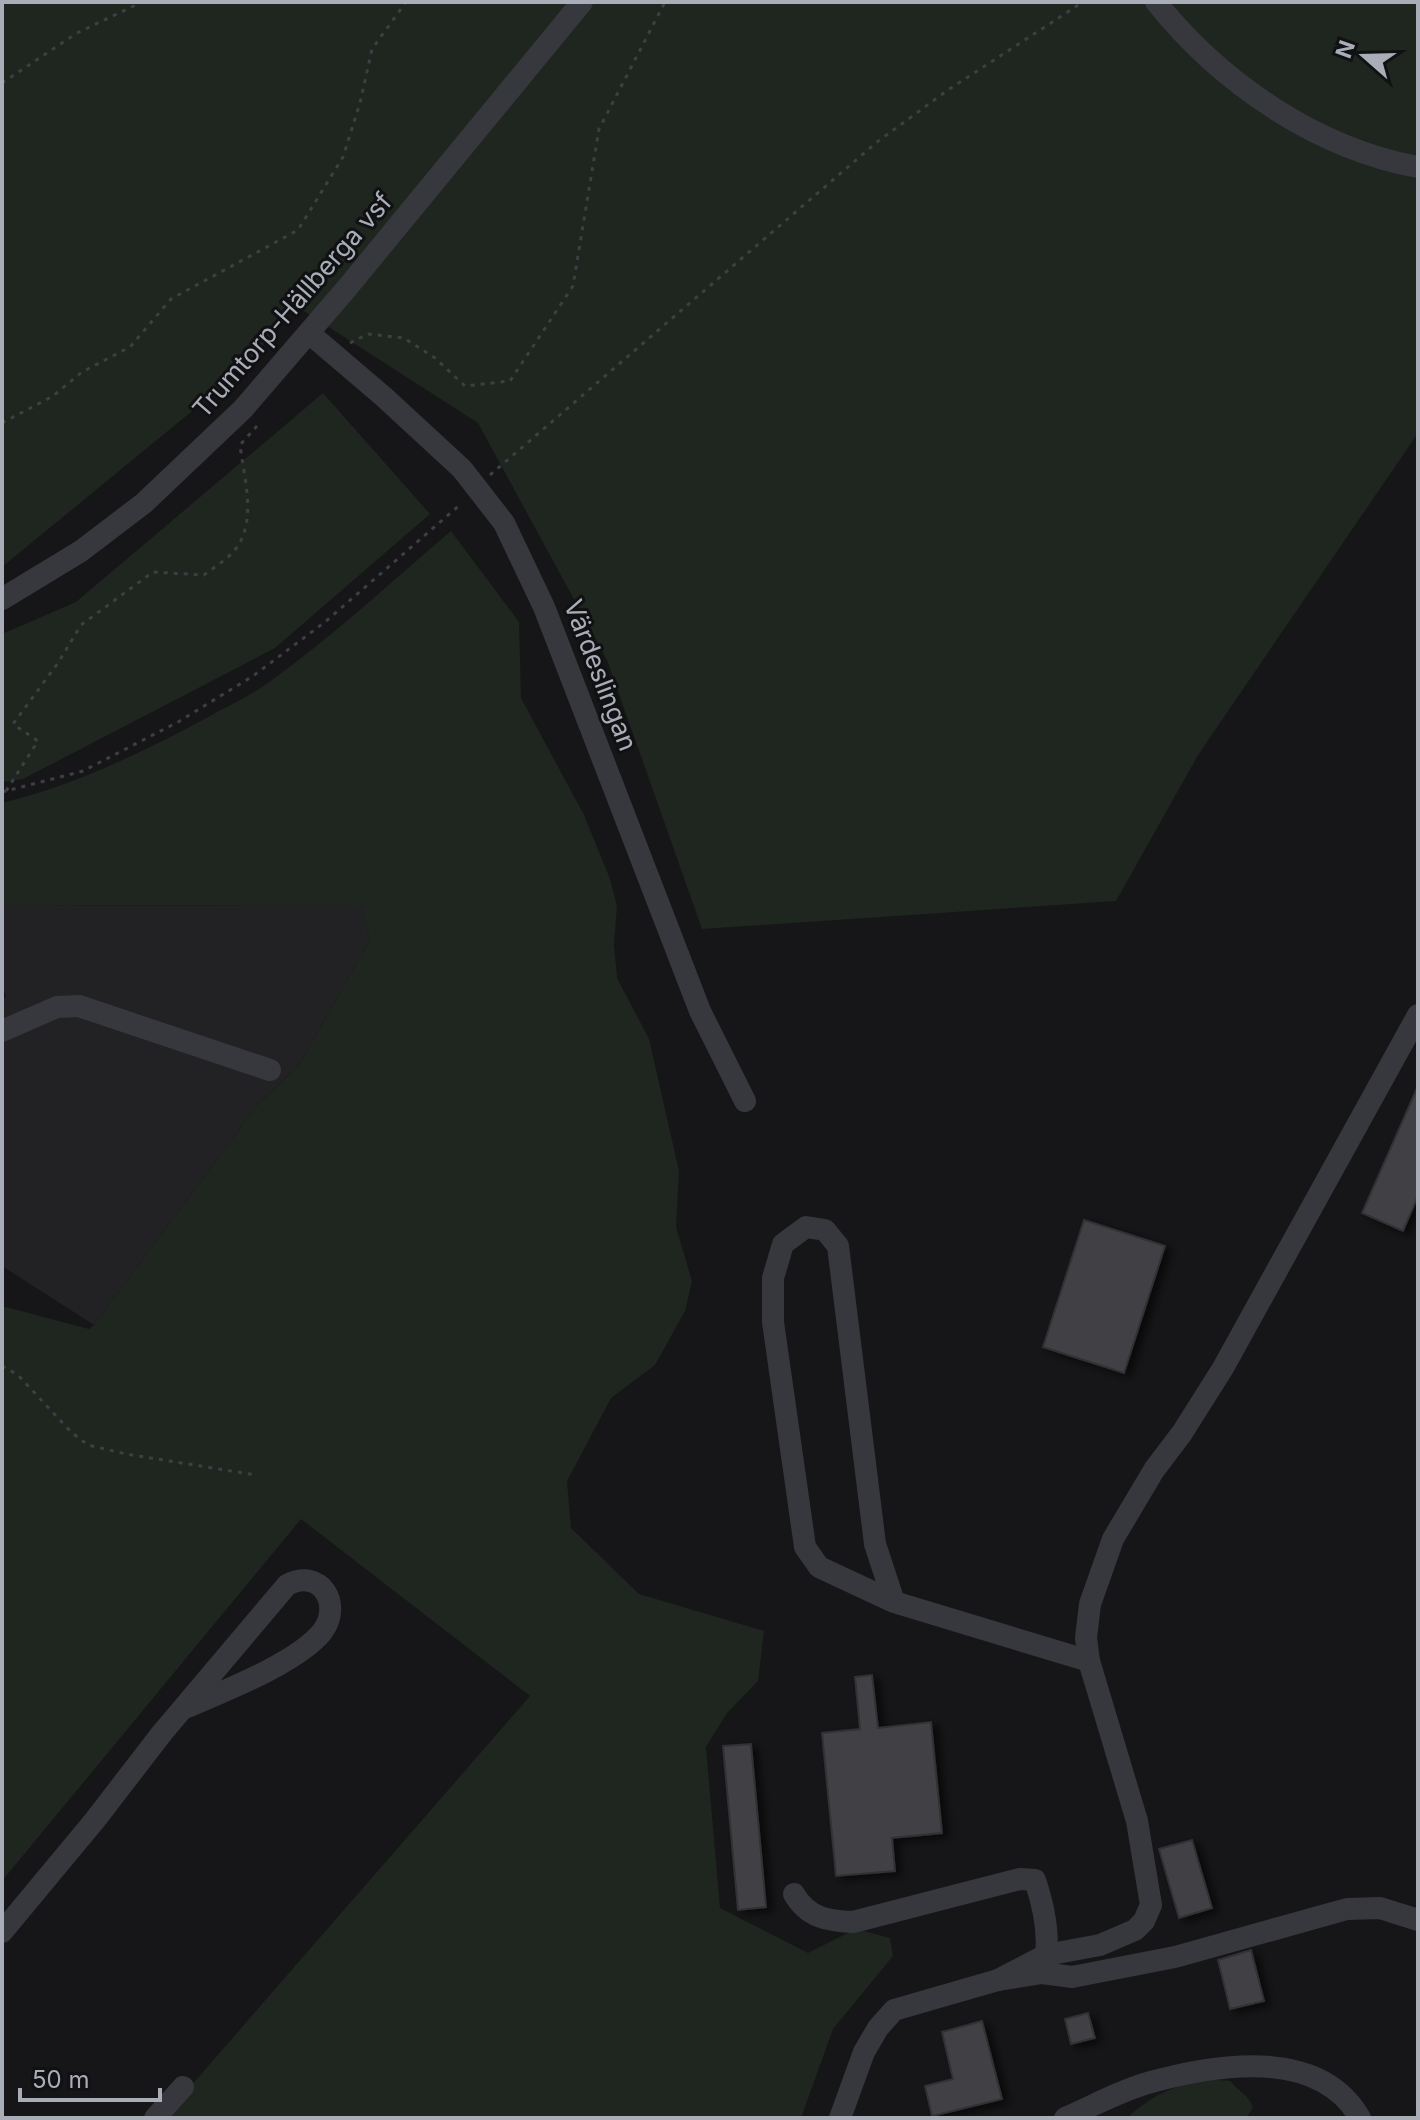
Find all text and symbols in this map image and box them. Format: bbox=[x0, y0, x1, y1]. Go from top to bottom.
north arrow bbox=[1324, 16, 1404, 96]
text: N bbox=[1330, 37, 1360, 61]
street label: Trumtorp-Hällberga vsf bbox=[186, 186, 398, 424]
street label: Värdeslingan bbox=[558, 595, 644, 755]
scale bar bbox=[20, 2052, 160, 2102]
text: 50 m bbox=[32, 2065, 90, 2094]

